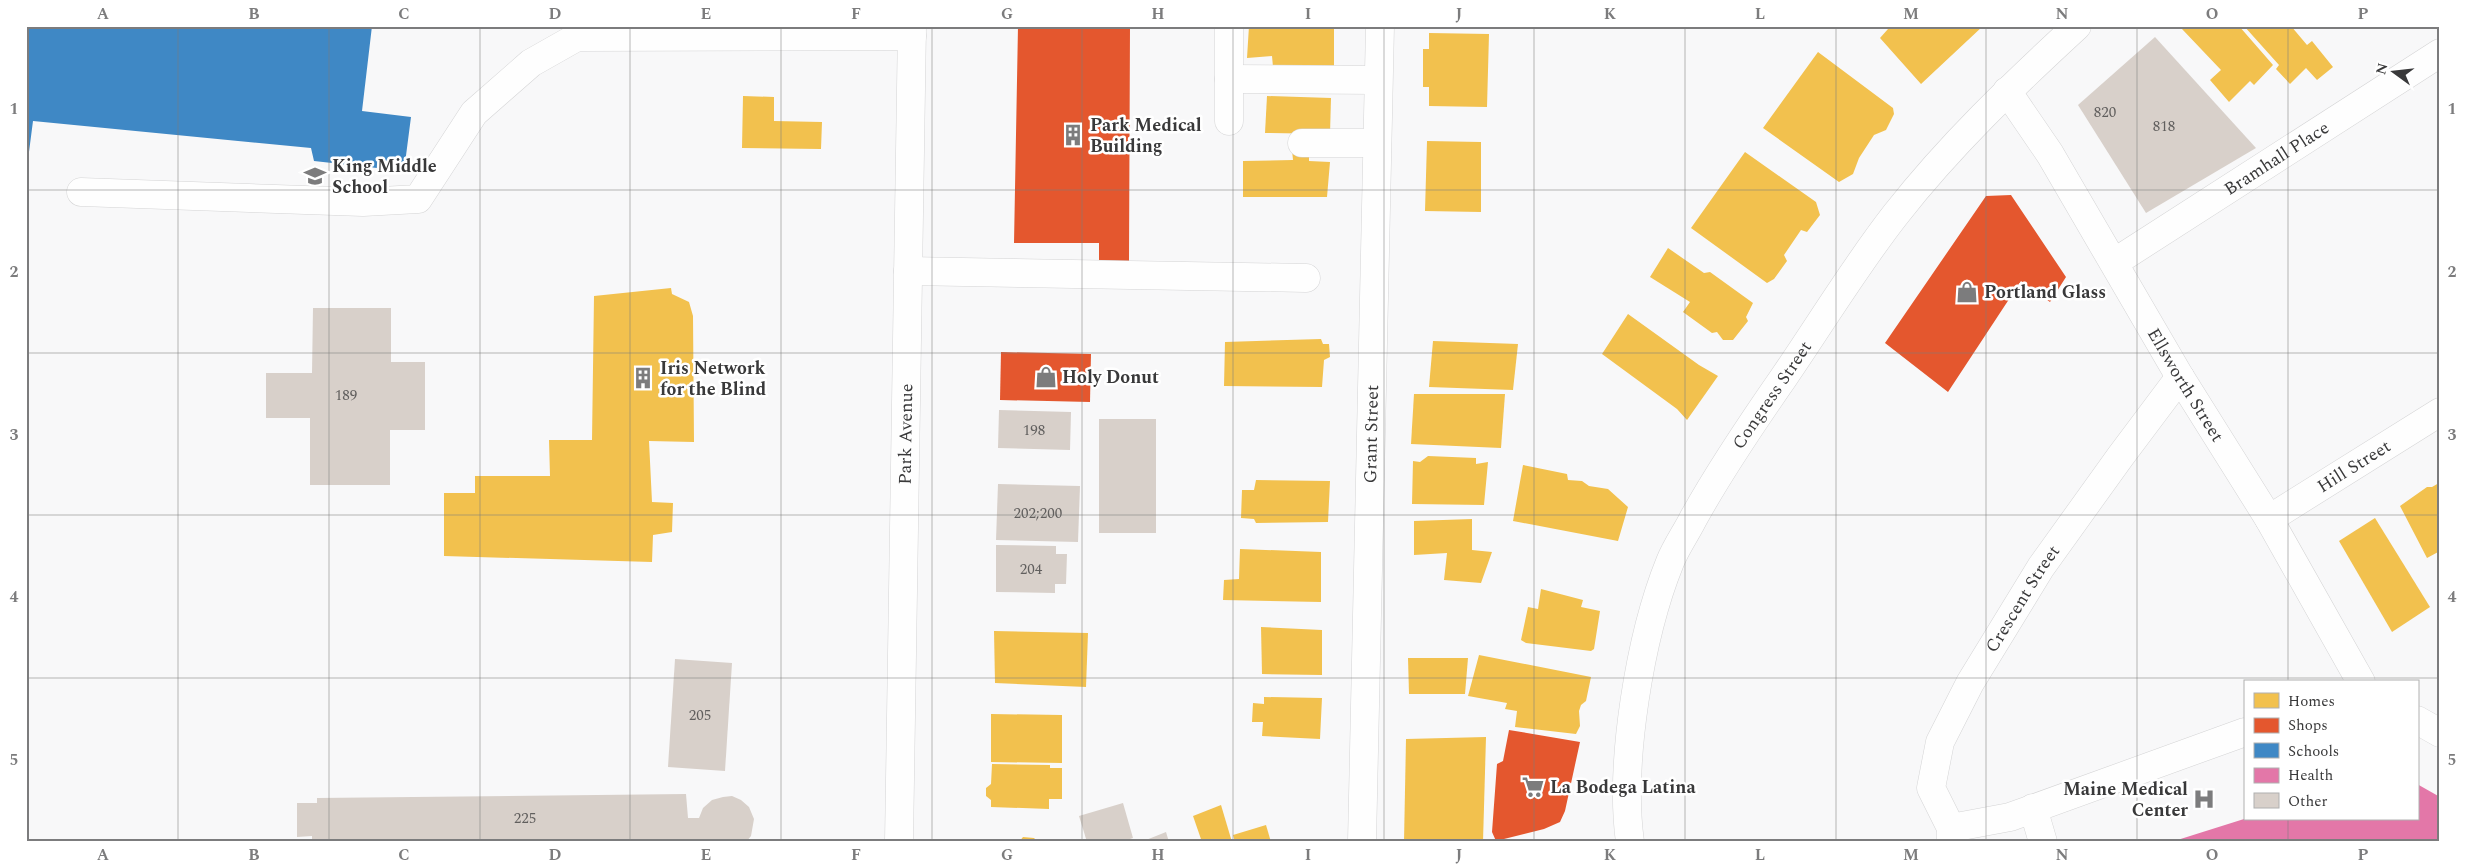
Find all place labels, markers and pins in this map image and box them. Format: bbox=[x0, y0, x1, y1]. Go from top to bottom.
place label: Park Medical Building bbox=[1090, 112, 1202, 160]
building icon: Park Medical Building bbox=[1060, 122, 1086, 148]
place label: King Middle School bbox=[332, 153, 437, 201]
school or university icon: King Middle School bbox=[302, 163, 328, 189]
shop icon: Portland Glass bbox=[1954, 279, 1980, 305]
place label: Portland Glass bbox=[1984, 279, 2106, 306]
place label: Iris Network for the Blind bbox=[660, 355, 767, 403]
shop icon: Holy Donut bbox=[1033, 364, 1059, 390]
place label: Holy Donut bbox=[1062, 364, 1159, 391]
building icon: Iris Network for the Blind bbox=[630, 365, 656, 391]
supermarket icon: La Bodega Latina bbox=[1520, 774, 1546, 800]
place label: La Bodega Latina bbox=[1550, 774, 1696, 801]
place label: Maine Medical Center bbox=[2063, 776, 2188, 824]
hospital icon: Maine Medical Center bbox=[2191, 786, 2217, 812]

